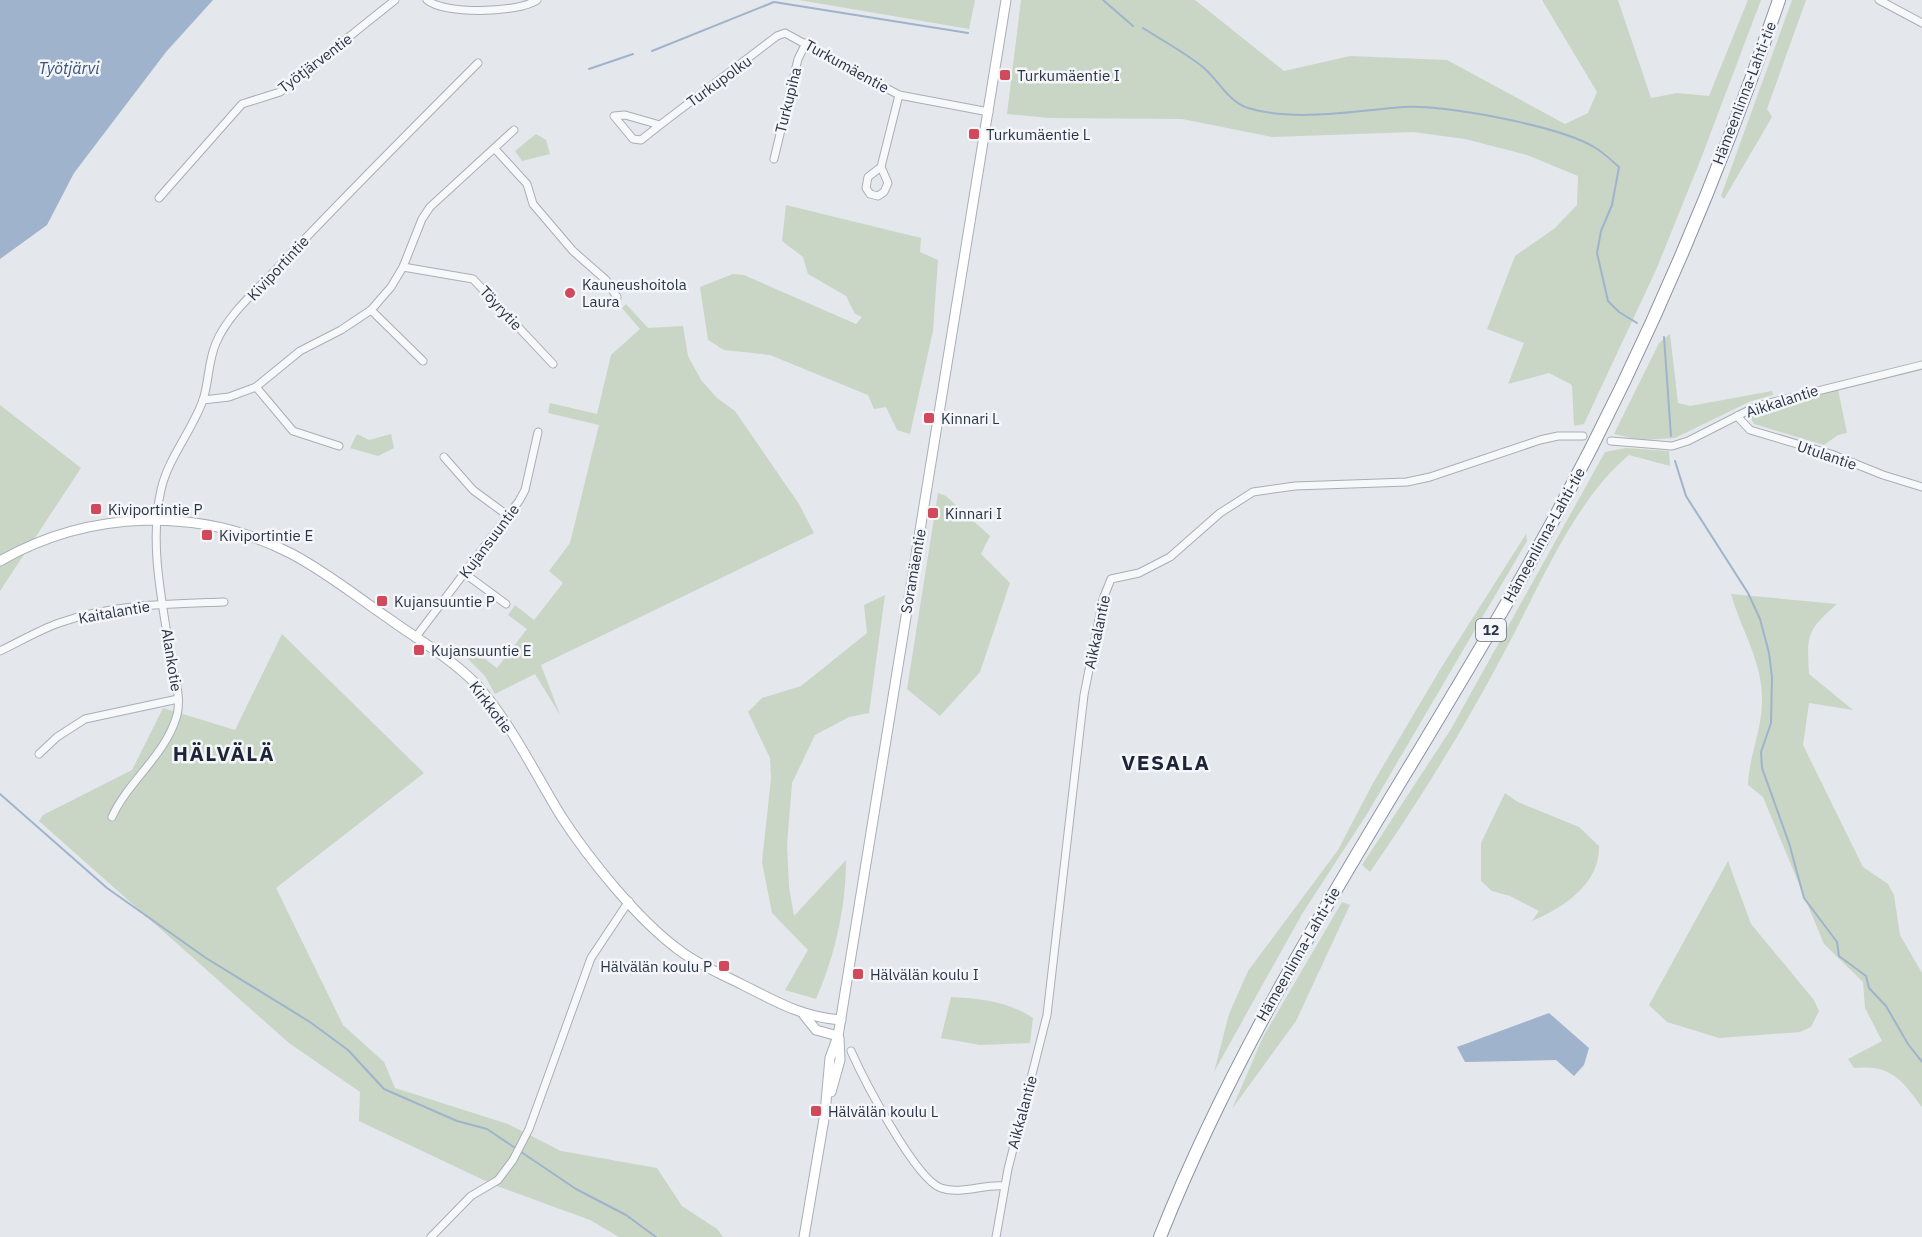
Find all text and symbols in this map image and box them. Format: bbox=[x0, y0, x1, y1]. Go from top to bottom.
street label: Hämeenlinna-Lahti-tie bbox=[1708, 19, 1780, 167]
street label: Työtjärventie bbox=[274, 29, 356, 97]
street label: Turkumäentie bbox=[802, 35, 892, 97]
street label: Turkupolku bbox=[683, 51, 755, 111]
water label: Työtjärvi bbox=[38, 58, 100, 78]
street label: Turkupiha bbox=[771, 65, 805, 135]
place label: Turkumäentie I bbox=[1017, 66, 1120, 85]
marker: Turkumäentie I bbox=[998, 68, 1012, 82]
place label: Turkumäentie L bbox=[986, 125, 1091, 144]
marker: Turkumäentie L bbox=[967, 127, 981, 141]
street label: Kiviportintie bbox=[243, 232, 313, 304]
place label: Kauneushoitola Laura bbox=[582, 275, 687, 311]
street label: Töyrytie bbox=[476, 282, 526, 334]
marker: Kauneushoitola Laura bbox=[563, 286, 577, 300]
street label: Aikkalantie bbox=[1743, 380, 1821, 422]
place label: Kinnari L bbox=[941, 409, 1000, 428]
marker: Kinnari L bbox=[922, 411, 936, 425]
street label: Utulantie bbox=[1795, 436, 1859, 474]
street label: Hämeenlinna-Lahti-tie bbox=[1499, 464, 1589, 606]
place label: Kiviportintie P bbox=[108, 500, 202, 519]
street label: Kujansuuntie bbox=[455, 500, 523, 582]
marker: Kiviportintie P bbox=[89, 502, 103, 516]
place label: Kinnari I bbox=[945, 504, 1002, 523]
marker: Kinnari I bbox=[926, 506, 940, 520]
place label: Kiviportintie E bbox=[219, 526, 313, 545]
street label: Soramäentie bbox=[896, 527, 930, 615]
marker: Kiviportintie E bbox=[200, 528, 214, 542]
place label: Kujansuuntie P bbox=[394, 592, 495, 611]
street label: Aikkalantie bbox=[1080, 593, 1114, 671]
marker: Kujansuuntie P bbox=[375, 594, 389, 608]
street label: Kaitalantie bbox=[77, 596, 151, 628]
road number: 12 bbox=[1476, 619, 1506, 641]
street label: Alankotie bbox=[158, 627, 186, 693]
place label: Kujansuuntie E bbox=[431, 641, 532, 660]
marker: Kujansuuntie E bbox=[412, 643, 426, 657]
street label: Kirkkotie bbox=[465, 677, 517, 737]
district label: HÄLVÄLÄ bbox=[173, 739, 275, 767]
district label: VESALA bbox=[1122, 748, 1210, 776]
street label: Hämeenlinna-Lahti-tie bbox=[1252, 884, 1344, 1024]
place label: Hälvälän koulu P bbox=[600, 957, 712, 976]
marker: Hälvälän koulu P bbox=[717, 959, 731, 973]
place label: Hälvälän koulu I bbox=[870, 965, 979, 984]
marker: Hälvälän koulu I bbox=[851, 967, 865, 981]
street label: Aikkalantie bbox=[1003, 1073, 1041, 1151]
place label: Hälvälän koulu L bbox=[828, 1102, 939, 1121]
marker: Hälvälän koulu L bbox=[809, 1104, 823, 1118]

